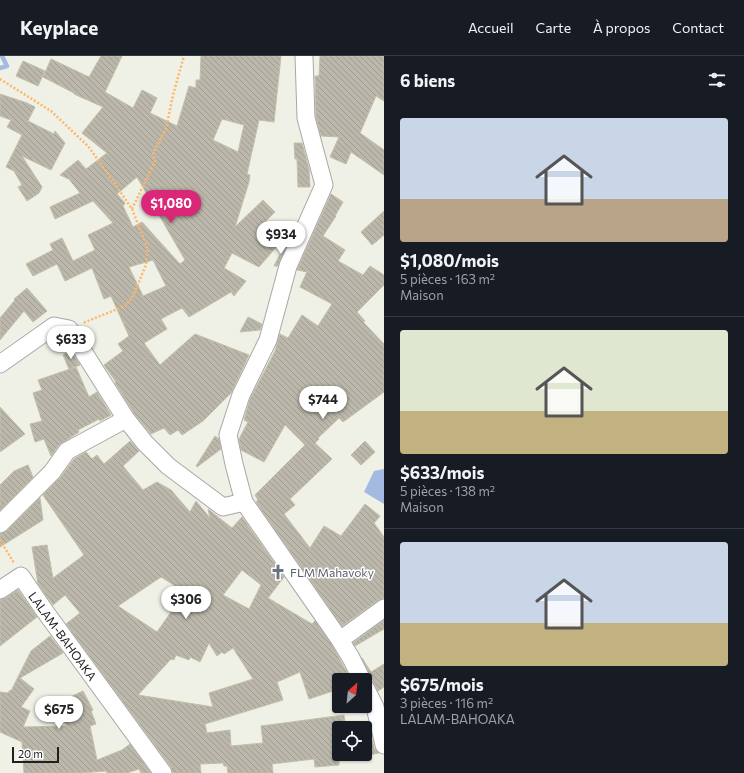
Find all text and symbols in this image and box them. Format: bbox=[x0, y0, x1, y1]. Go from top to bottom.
text: Keyplace bbox=[20, 16, 98, 39]
text: Accueil bbox=[468, 19, 514, 36]
text: Carte bbox=[536, 19, 571, 36]
text: À propos bbox=[593, 19, 650, 36]
text: Contact bbox=[672, 19, 724, 36]
icon: filters bbox=[706, 69, 728, 91]
text: 6 biens bbox=[400, 70, 455, 91]
icon: home bbox=[528, 144, 600, 216]
pin: $1,080 bbox=[138, 190, 204, 224]
text: $1,080 bbox=[150, 195, 192, 211]
pin: $934 bbox=[257, 221, 305, 255]
text: $934 bbox=[266, 226, 296, 242]
text: $1,080/mois bbox=[400, 250, 499, 271]
text: 5 pièces · 163 m² bbox=[400, 271, 495, 287]
text: Maison bbox=[400, 287, 444, 303]
pin: $633 bbox=[47, 326, 95, 360]
text: $633 bbox=[56, 331, 86, 347]
icon: home bbox=[528, 356, 600, 428]
pin: $744 bbox=[299, 386, 347, 420]
text: $744 bbox=[308, 391, 338, 407]
text: $633/mois bbox=[400, 462, 484, 483]
text: 5 pièces · 138 m² bbox=[400, 483, 495, 499]
text: Maison bbox=[400, 499, 444, 515]
church icon: FLM Mahavoky bbox=[269, 563, 287, 581]
place label: FLM Mahavoky bbox=[290, 565, 374, 579]
icon: home bbox=[528, 568, 600, 640]
pin: $306 bbox=[162, 586, 210, 620]
street label: LALAM-BAHOAKA bbox=[26, 589, 100, 683]
text: $306 bbox=[170, 591, 202, 607]
north arrow bbox=[332, 673, 372, 713]
map controls bbox=[332, 673, 372, 761]
text: $675/mois bbox=[400, 674, 484, 695]
text: 3 pièces · 116 m² bbox=[400, 695, 493, 711]
pin: $675 bbox=[35, 696, 83, 730]
text: $675 bbox=[44, 701, 74, 717]
text: LALAM-BAHOAKA bbox=[400, 711, 515, 727]
button: locate bbox=[332, 721, 372, 761]
scale bar bbox=[12, 745, 59, 764]
text: 20 m bbox=[18, 747, 43, 760]

